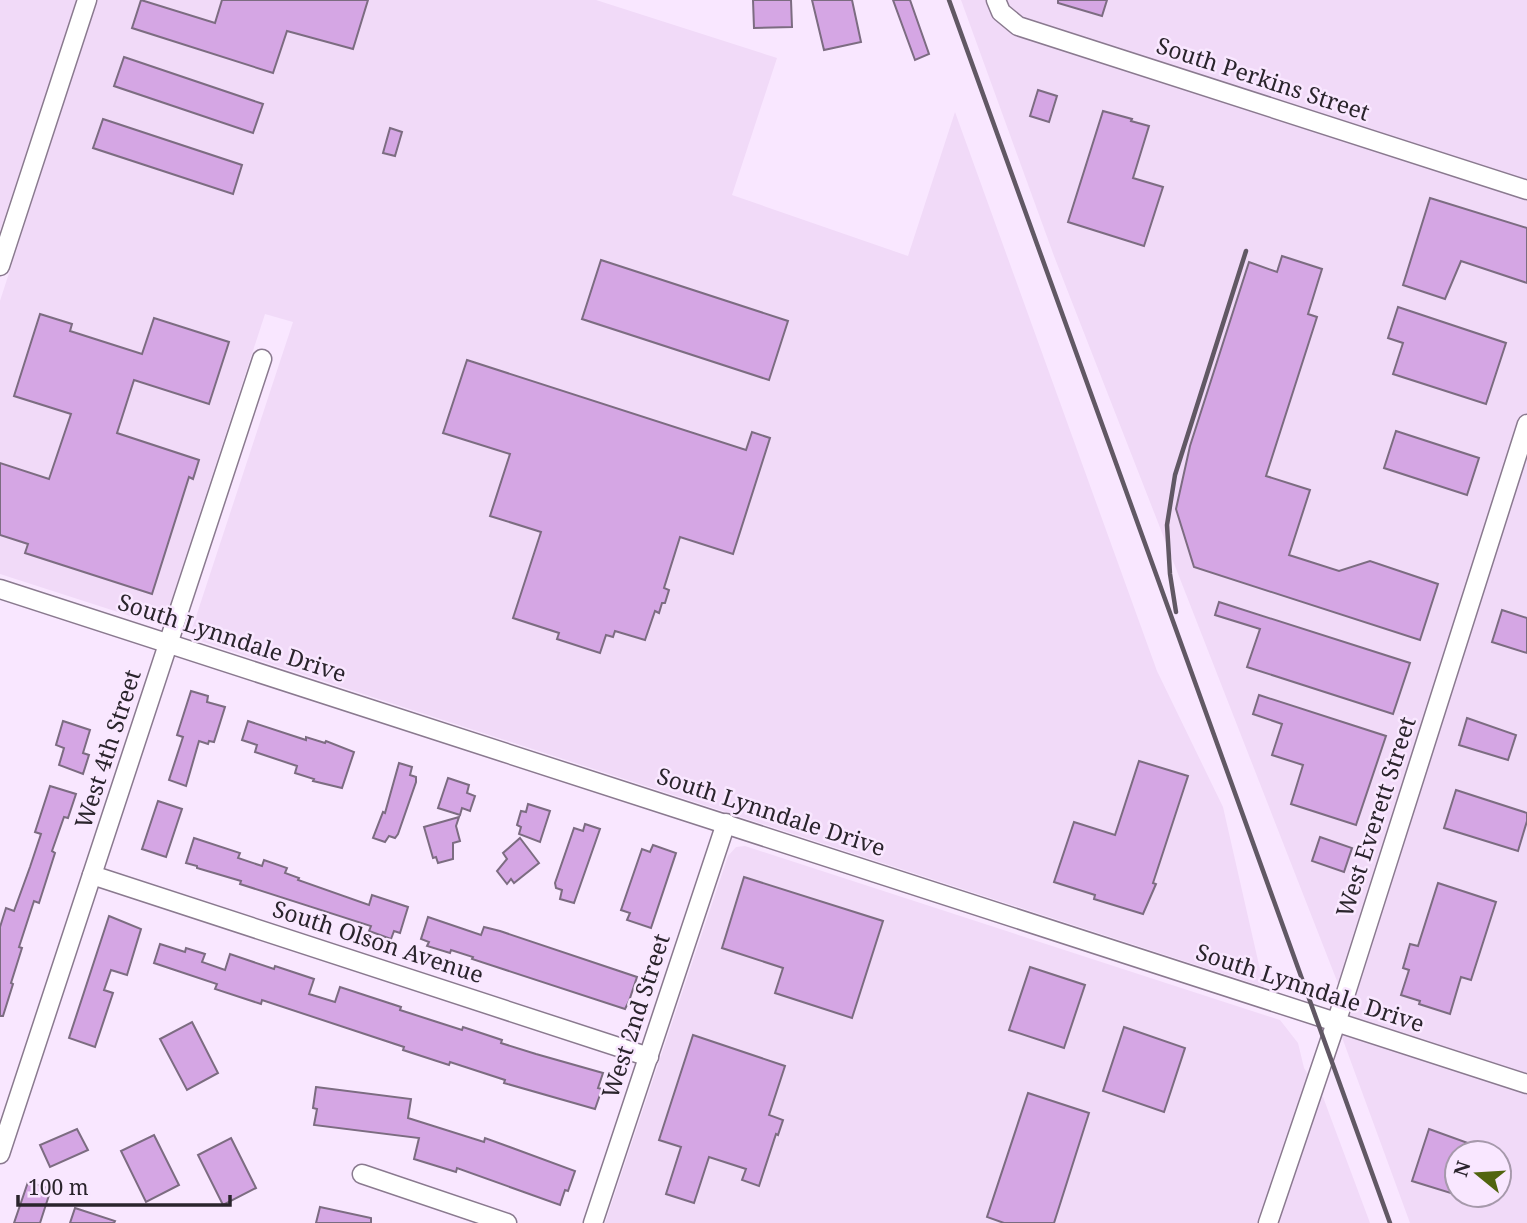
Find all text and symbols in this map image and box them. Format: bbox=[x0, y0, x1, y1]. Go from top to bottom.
street label: South Perkins Street bbox=[1153, 28, 1374, 128]
street label: South Lynndale Drive bbox=[114, 585, 351, 689]
street label: West 4th Street bbox=[66, 665, 148, 832]
street label: West Everett Street bbox=[1328, 712, 1423, 921]
street label: South Lynndale Drive bbox=[653, 759, 890, 863]
street label: South Olson Avenue bbox=[269, 892, 488, 990]
street label: West 2nd Street bbox=[593, 929, 677, 1102]
street label: South Lynndale Drive bbox=[1192, 935, 1429, 1039]
north arrow bbox=[1443, 1139, 1513, 1209]
text: N bbox=[1447, 1158, 1477, 1180]
scale bar bbox=[18, 1164, 229, 1208]
text: 100 m bbox=[28, 1173, 89, 1201]

